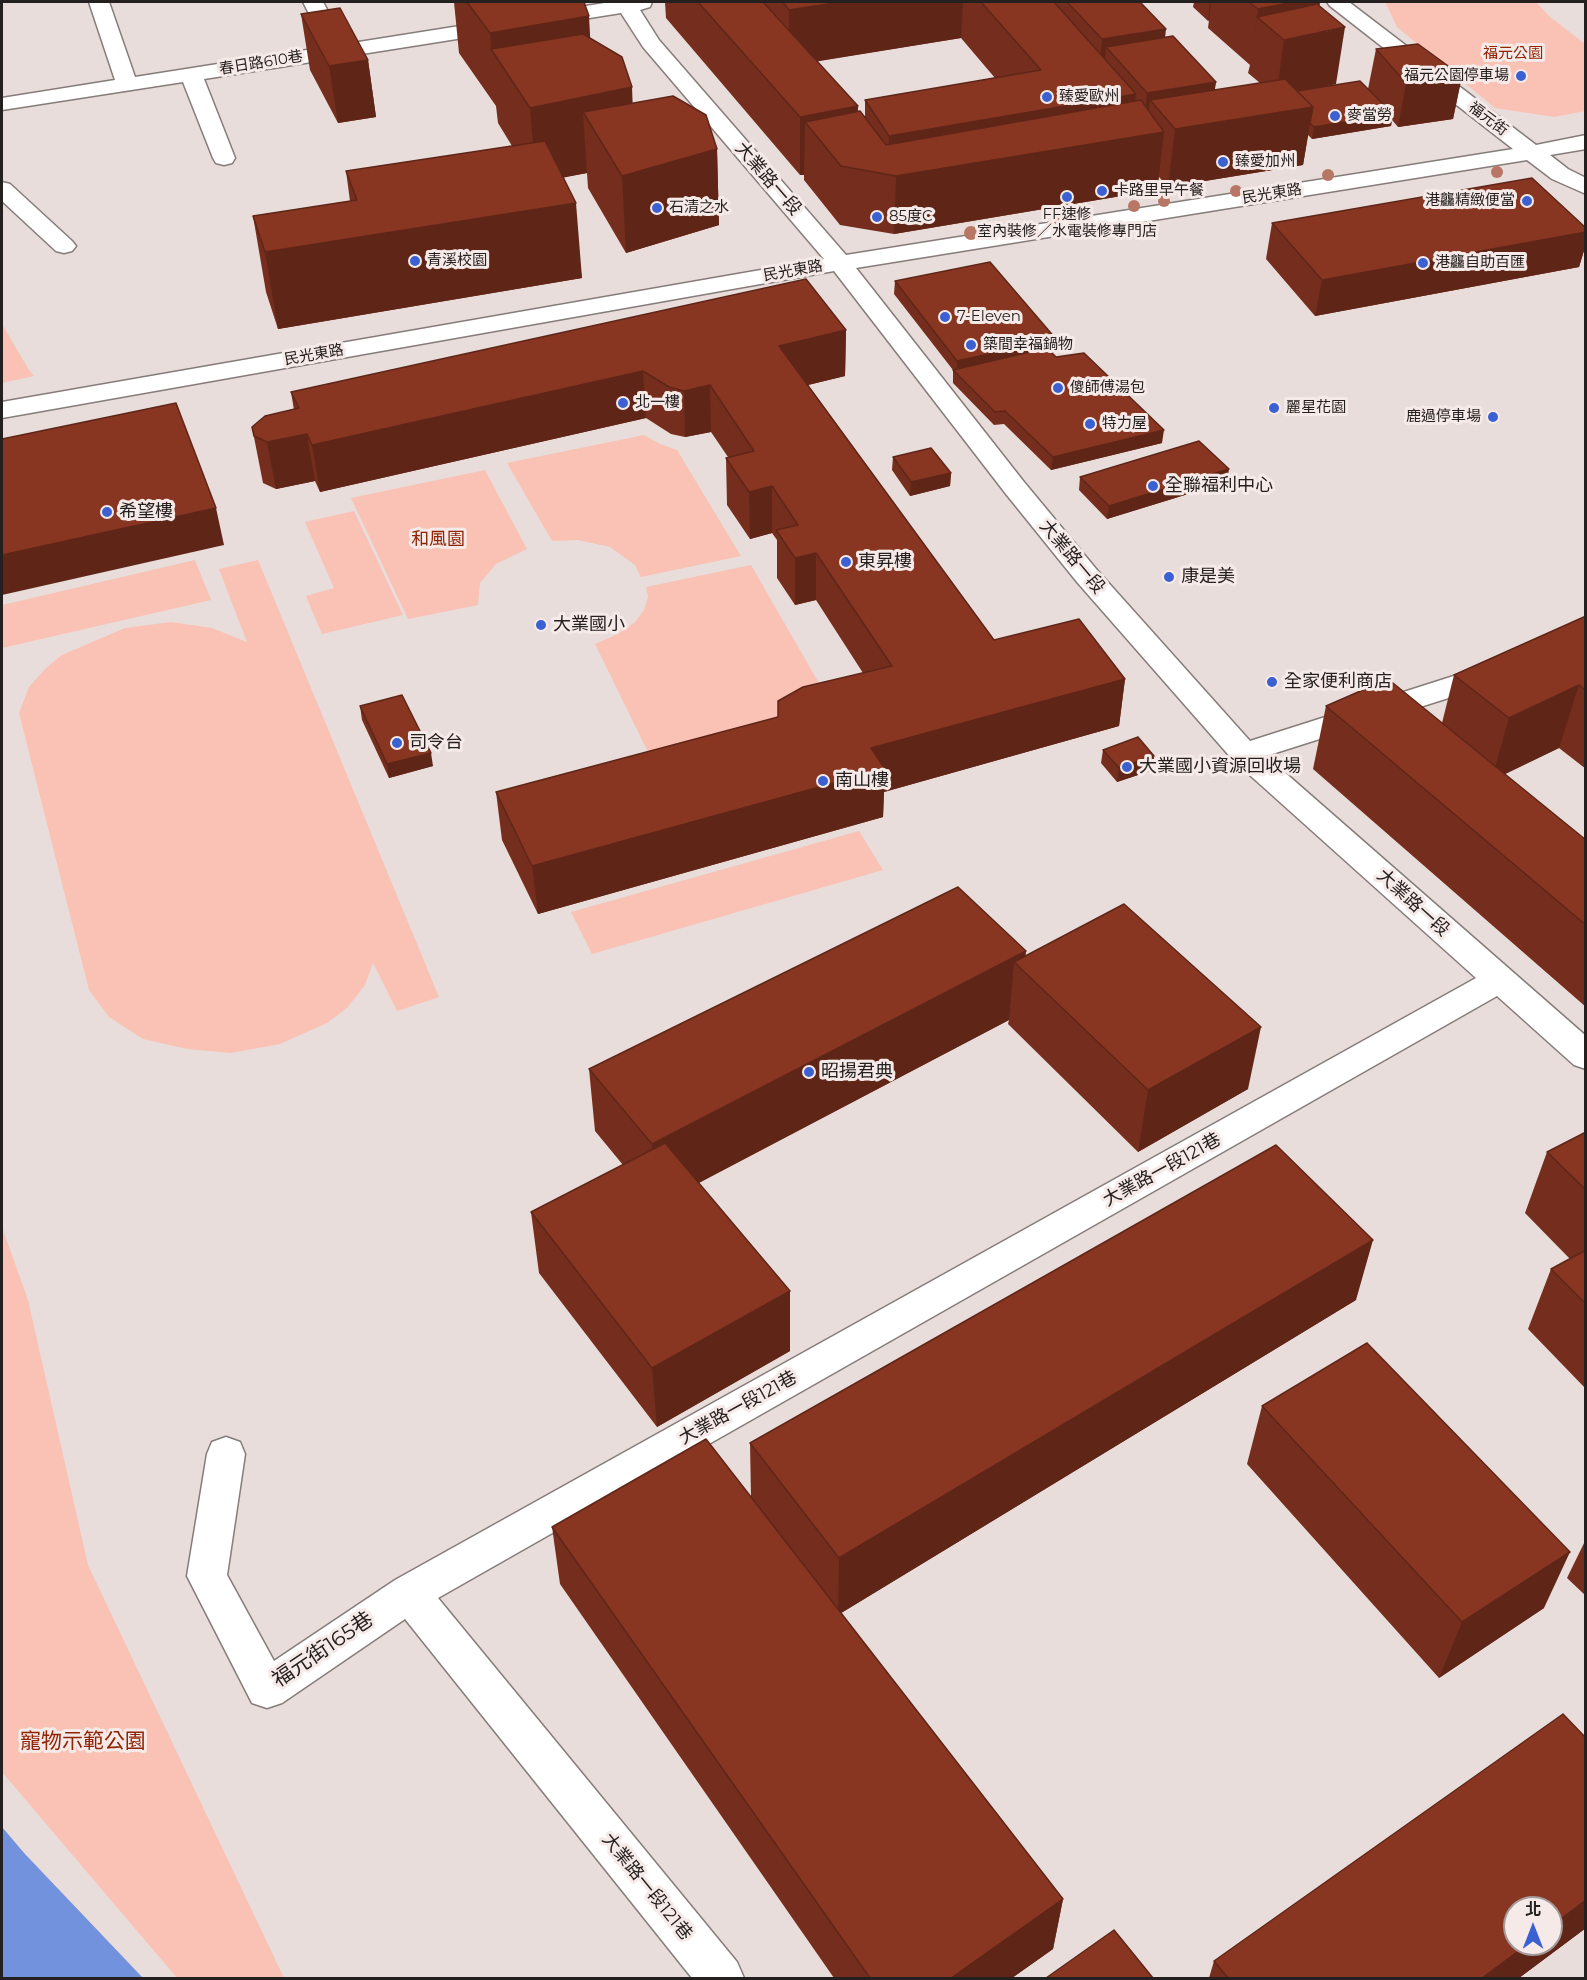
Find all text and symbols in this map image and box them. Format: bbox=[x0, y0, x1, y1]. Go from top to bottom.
park label: 福元公園 bbox=[1483, 45, 1543, 63]
street label: 春日路610巷 bbox=[218, 48, 304, 78]
place label: 福元公園停車場 bbox=[1404, 67, 1509, 85]
marker: 福元公園停車場 bbox=[1514, 69, 1528, 83]
place label: 臻愛歐州 bbox=[1059, 88, 1119, 106]
marker: 臻愛歐州 bbox=[1040, 90, 1054, 104]
street label: 福元街 bbox=[1465, 98, 1511, 140]
place label: 麥當勞 bbox=[1347, 107, 1392, 125]
marker: 麥當勞 bbox=[1328, 109, 1342, 123]
street label: 大業路一段 bbox=[730, 138, 806, 220]
place label: 臻愛加州 bbox=[1235, 153, 1295, 171]
marker: 臻愛加州 bbox=[1216, 155, 1230, 169]
street label: 民光東路 bbox=[1241, 180, 1303, 208]
place label: 卡路里早午餐 bbox=[1114, 182, 1204, 200]
marker: 卡路里早午餐 bbox=[1095, 184, 1109, 198]
marker: FF速修 室內裝修／水電裝修專門店 bbox=[1060, 190, 1074, 204]
place label: 港龘精緻便當 bbox=[1425, 192, 1515, 210]
marker: 港龘精緻便當 bbox=[1520, 194, 1534, 208]
place label: 石清之水 bbox=[669, 199, 729, 217]
marker: 石清之水 bbox=[650, 201, 664, 215]
place label: FF速修 室內裝修／水電裝修專門店 bbox=[977, 206, 1157, 241]
place label: 85度C bbox=[889, 208, 933, 226]
marker: 85度C bbox=[870, 210, 884, 224]
place label: 青溪校園 bbox=[427, 252, 487, 270]
marker: 青溪校園 bbox=[408, 254, 422, 268]
place label: 港龘自助百匯 bbox=[1435, 254, 1525, 272]
marker: 港龘自助百匯 bbox=[1416, 256, 1430, 270]
street label: 民光東路 bbox=[762, 257, 824, 285]
place label: 7-Eleven bbox=[957, 308, 1021, 326]
marker: 7-Eleven bbox=[938, 310, 952, 324]
place label: 築間幸福鍋物 bbox=[983, 336, 1073, 354]
marker: 築間幸福鍋物 bbox=[964, 338, 978, 352]
street label: 民光東路 bbox=[283, 341, 345, 369]
place label: 傻師傅湯包 bbox=[1070, 379, 1145, 397]
marker: 傻師傅湯包 bbox=[1051, 381, 1065, 395]
place label: 北一樓 bbox=[635, 394, 680, 412]
marker: 北一樓 bbox=[616, 396, 630, 410]
place label: 麗星花園 bbox=[1286, 399, 1346, 417]
marker: 麗星花園 bbox=[1267, 401, 1281, 415]
place label: 鹿過停車場 bbox=[1406, 408, 1481, 426]
marker: 鹿過停車場 bbox=[1486, 410, 1500, 424]
place label: 特力屋 bbox=[1102, 415, 1147, 433]
marker: 特力屋 bbox=[1083, 417, 1097, 431]
place label: 全聯福利中心 bbox=[1165, 475, 1273, 497]
marker: 全聯福利中心 bbox=[1146, 479, 1160, 493]
place label: 希望樓 bbox=[119, 501, 173, 523]
marker: 希望樓 bbox=[100, 505, 114, 519]
street label: 大業路一段 bbox=[1035, 516, 1109, 598]
park label: 和風園 bbox=[411, 529, 465, 551]
place label: 東昇樓 bbox=[858, 551, 912, 573]
marker: 東昇樓 bbox=[839, 555, 853, 569]
place label: 康是美 bbox=[1181, 566, 1235, 588]
marker: 康是美 bbox=[1162, 570, 1176, 584]
place label: 大業國小 bbox=[553, 614, 625, 636]
marker: 大業國小 bbox=[534, 618, 548, 632]
place label: 全家便利商店 bbox=[1284, 671, 1392, 693]
marker: 全家便利商店 bbox=[1265, 675, 1279, 689]
place label: 司令台 bbox=[409, 732, 463, 754]
marker: 司令台 bbox=[390, 736, 404, 750]
place label: 大業國小資源回收場 bbox=[1139, 756, 1301, 778]
marker: 大業國小資源回收場 bbox=[1120, 760, 1134, 774]
place label: 南山樓 bbox=[835, 770, 889, 792]
marker: 南山樓 bbox=[816, 774, 830, 788]
street label: 大業路一段 bbox=[1372, 865, 1454, 941]
place label: 昭揚君典 bbox=[821, 1061, 893, 1083]
marker: 昭揚君典 bbox=[802, 1065, 816, 1079]
street label: 大業路一段121巷 bbox=[1099, 1129, 1225, 1211]
street label: 大業路一段121巷 bbox=[675, 1367, 801, 1449]
street label: 福元街165巷 bbox=[268, 1607, 378, 1693]
park label: 寵物示範公園 bbox=[20, 1729, 146, 1755]
street label: 大業路一段121巷 bbox=[597, 1829, 697, 1945]
north arrow bbox=[1503, 1896, 1563, 1956]
text: 北 bbox=[1525, 1900, 1541, 1919]

